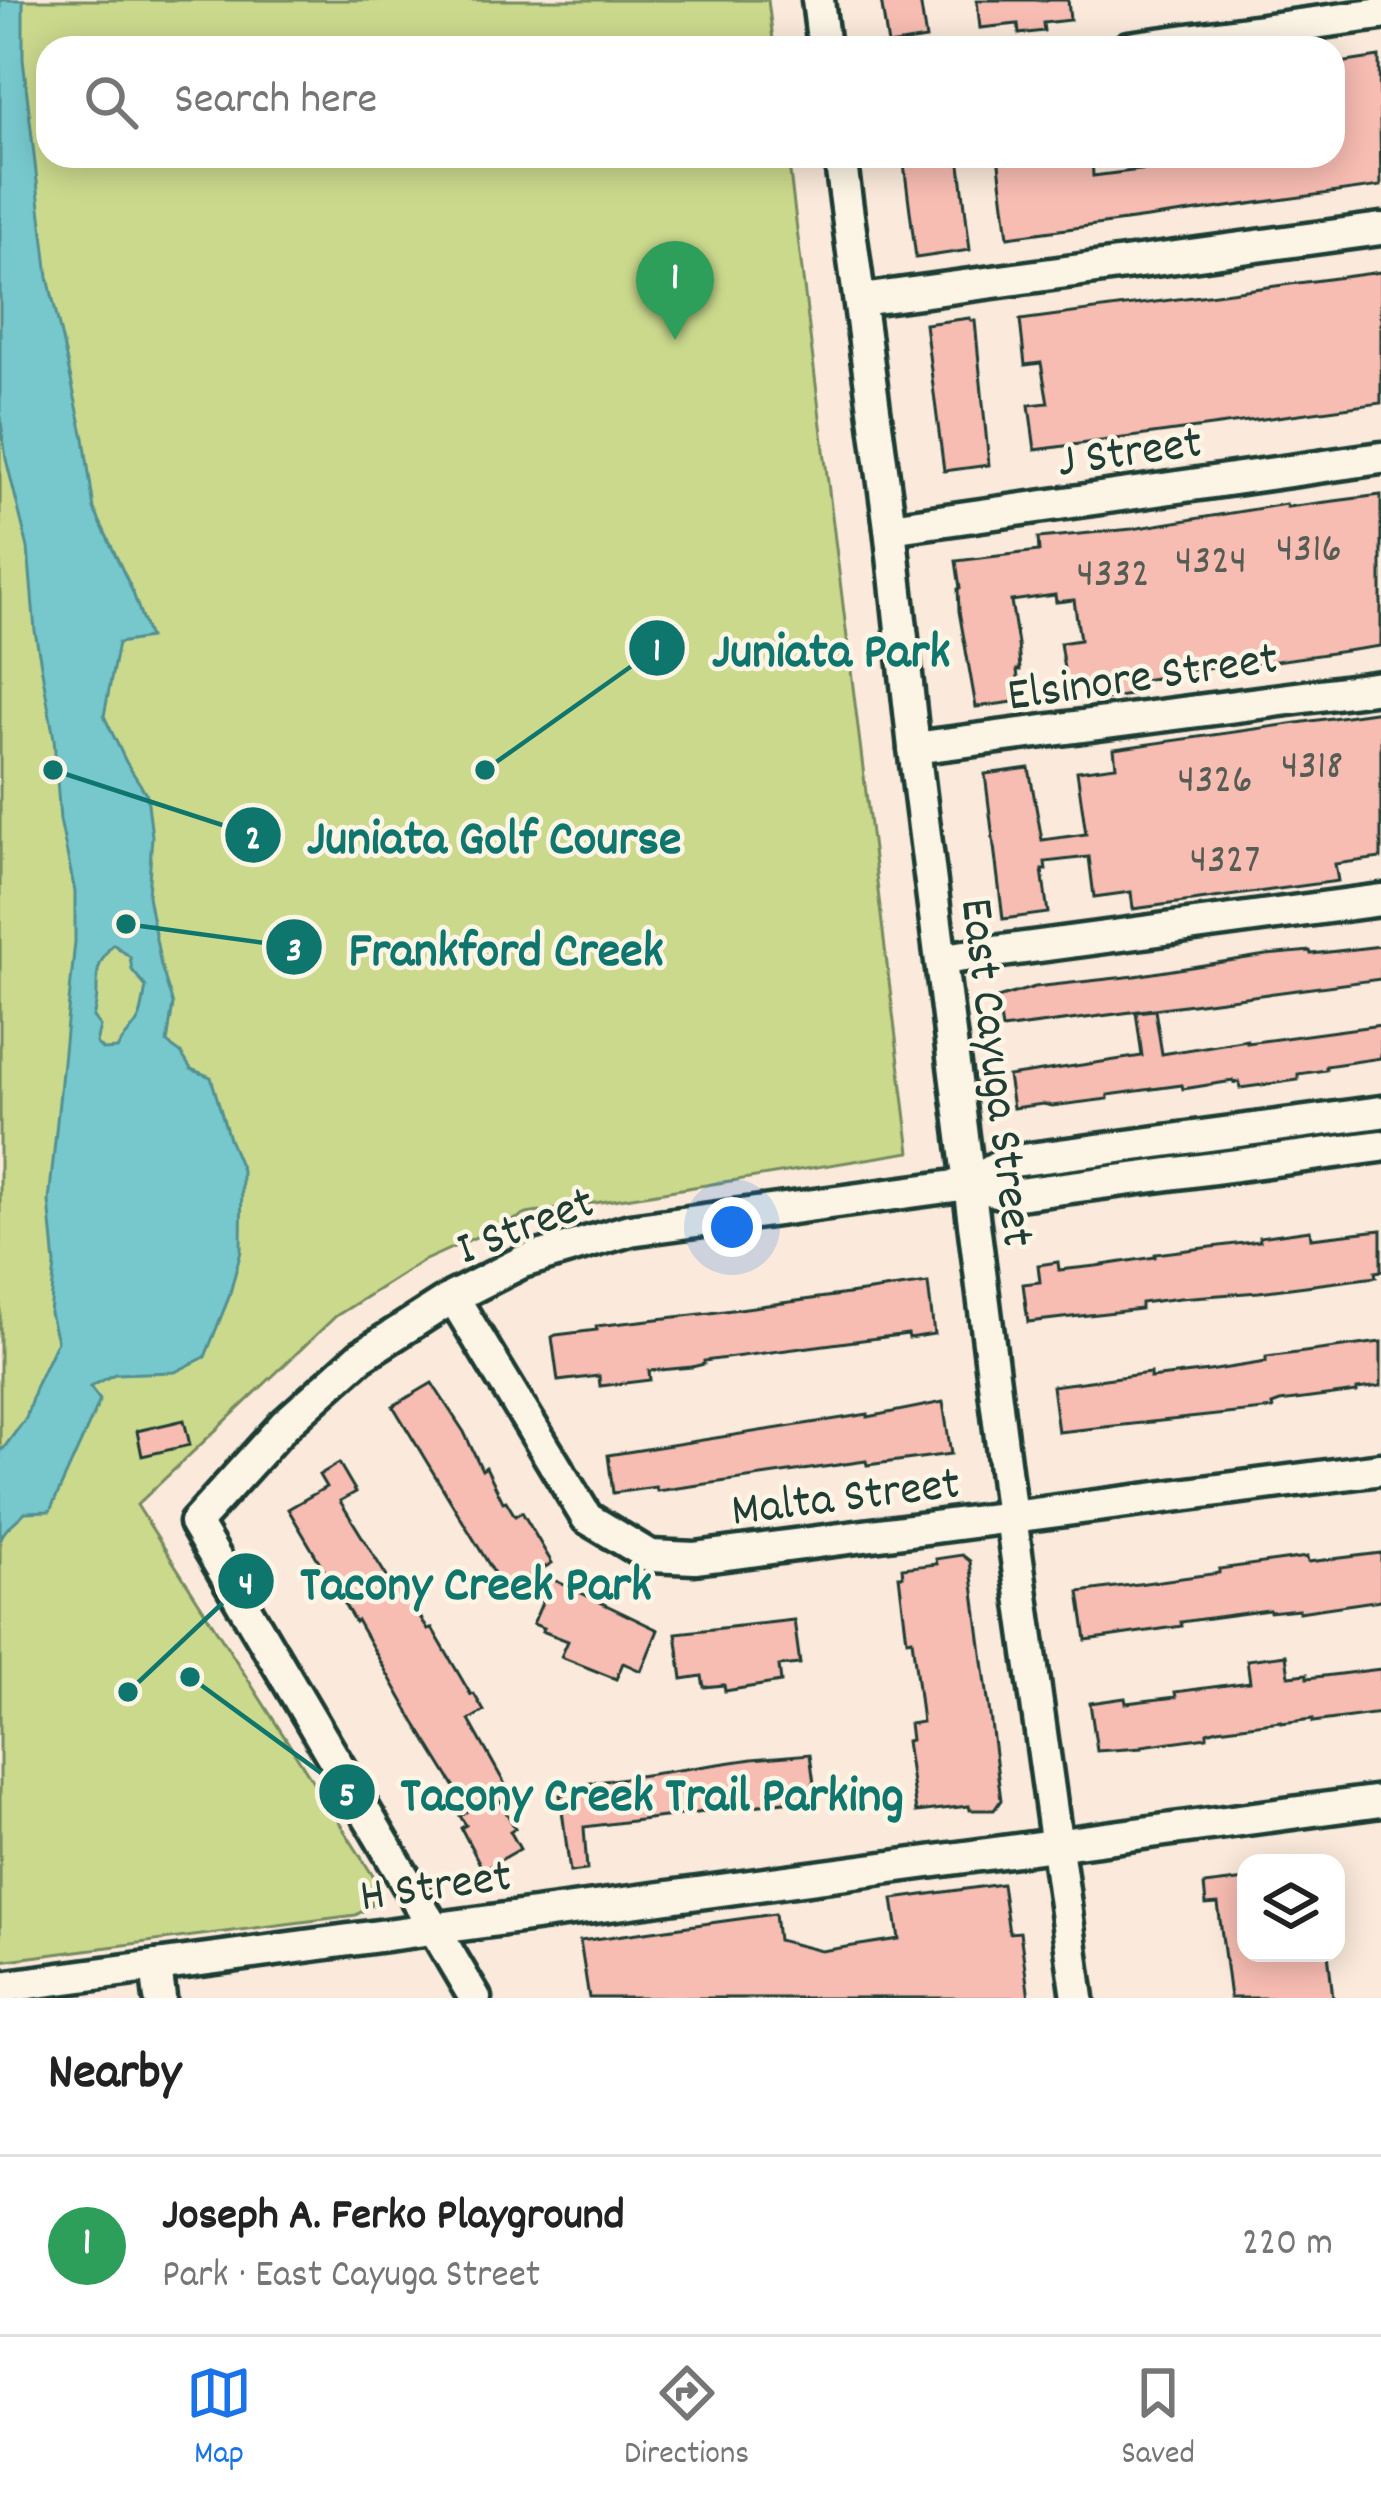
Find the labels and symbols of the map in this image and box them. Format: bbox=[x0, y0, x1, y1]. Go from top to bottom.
pin: 1 bbox=[636, 241, 714, 340]
street label: J Street bbox=[1053, 411, 1207, 500]
house number: 4316 bbox=[1276, 522, 1342, 582]
house number: 4324 bbox=[1175, 534, 1247, 594]
house number: 4332 bbox=[1076, 547, 1150, 607]
callout: Juniata Park bbox=[627, 604, 974, 691]
text: Juniata Park bbox=[712, 620, 950, 692]
text: 1 bbox=[653, 627, 661, 679]
street label: Elsinore Street bbox=[1003, 627, 1283, 734]
house number: 4318 bbox=[1281, 739, 1343, 799]
house number: 4326 bbox=[1177, 753, 1253, 813]
callout: Juniata Golf Course bbox=[223, 791, 706, 878]
text: Juniata Golf Course bbox=[307, 807, 681, 879]
text: 2 bbox=[245, 815, 261, 867]
house number: 4327 bbox=[1190, 833, 1260, 893]
street label: East Cayuga Street bbox=[938, 895, 1049, 1251]
callout: Frankford Creek bbox=[264, 904, 687, 991]
text: Frankford Creek bbox=[348, 919, 664, 991]
text: 3 bbox=[286, 927, 302, 979]
street label: I Street bbox=[448, 1171, 606, 1287]
your location bbox=[702, 1197, 762, 1257]
street label: Malta Street bbox=[728, 1452, 964, 1549]
callout: Tacony Creek Park bbox=[216, 1538, 676, 1625]
text: Tacony Creek Park bbox=[300, 1553, 652, 1625]
text: 4 bbox=[239, 1561, 253, 1613]
callout: Tacony Creek Trail Parking bbox=[317, 1749, 928, 1836]
text: Tacony Creek Trail Parking bbox=[400, 1764, 904, 1836]
text: 5 bbox=[339, 1772, 355, 1824]
street label: H Street bbox=[356, 1845, 516, 1934]

